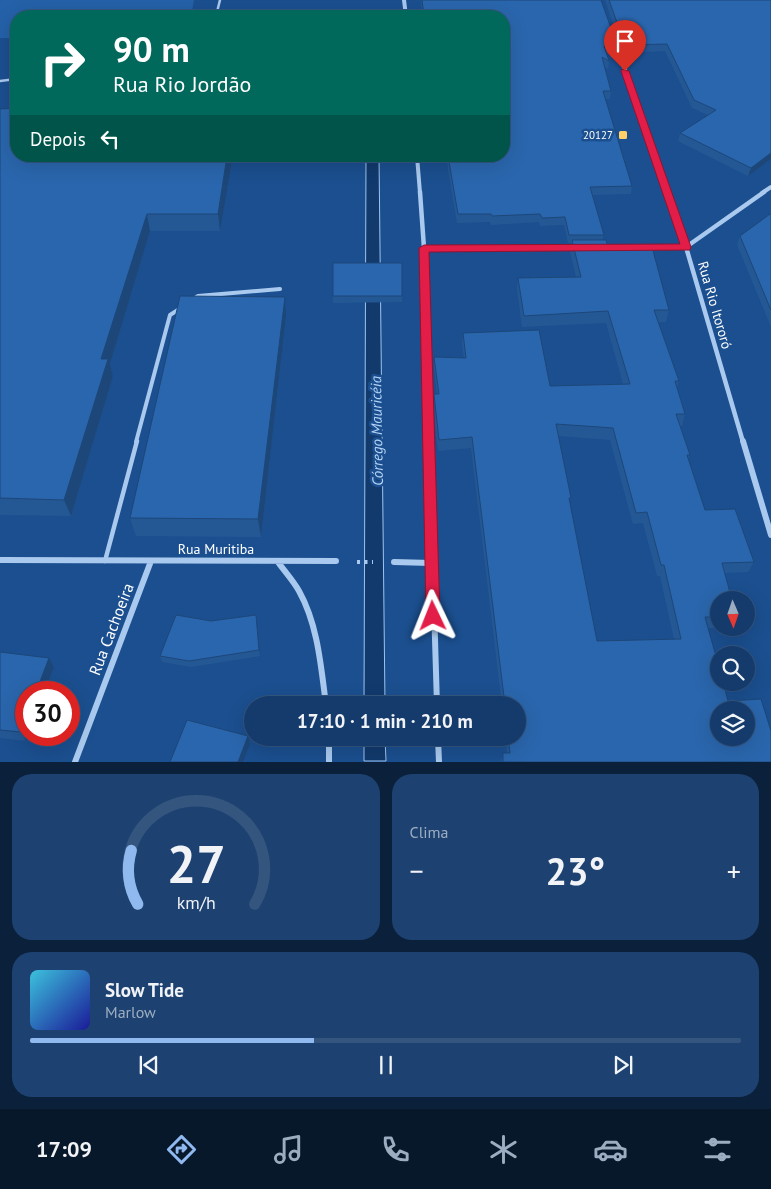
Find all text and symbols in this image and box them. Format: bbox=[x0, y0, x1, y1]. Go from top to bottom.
pin bbox=[604, 20, 646, 71]
text: 90 m bbox=[113, 26, 190, 72]
icon: arrive bbox=[611, 27, 639, 55]
icon: right bbox=[30, 30, 95, 95]
text: Rua Rio Jordão bbox=[113, 70, 251, 98]
icon: left bbox=[96, 125, 124, 153]
text: Depois bbox=[30, 127, 86, 151]
place label: 20127 bbox=[583, 128, 613, 142]
marker: 20127 bbox=[617, 129, 629, 141]
street label: Rua Rio Itororó bbox=[694, 259, 736, 351]
water label: Córrego Mauricéia bbox=[366, 375, 387, 486]
street label: Rua Muritiba bbox=[178, 540, 254, 558]
street label: Rua Cachoeira bbox=[84, 580, 138, 678]
position arrow bbox=[406, 589, 458, 641]
north arrow bbox=[710, 591, 755, 636]
map controls bbox=[710, 591, 755, 746]
button: search bbox=[710, 646, 755, 691]
speed limit sign: 30 bbox=[15, 681, 80, 746]
button: layers bbox=[710, 701, 755, 746]
text: 17:10 · 1 min · 210 m bbox=[297, 709, 473, 733]
text: Clima bbox=[410, 822, 449, 842]
text: 27 bbox=[166, 830, 225, 897]
text: 23° bbox=[545, 846, 605, 895]
text: − bbox=[410, 852, 424, 889]
text: + bbox=[727, 852, 741, 889]
text: km/h bbox=[176, 891, 215, 914]
text: Slow Tide bbox=[105, 978, 184, 1002]
text: Marlow bbox=[105, 1002, 156, 1022]
icon: previous bbox=[135, 1051, 163, 1079]
icon: pause bbox=[372, 1051, 400, 1079]
icon: next bbox=[609, 1051, 637, 1079]
icon: directions bbox=[164, 1132, 199, 1167]
icon: music bbox=[271, 1132, 306, 1167]
icon: phone bbox=[378, 1132, 413, 1167]
icon: climate bbox=[486, 1132, 521, 1167]
icon: car bbox=[593, 1132, 628, 1167]
icon: filters bbox=[700, 1132, 735, 1167]
text: 17:09 bbox=[36, 1135, 92, 1163]

